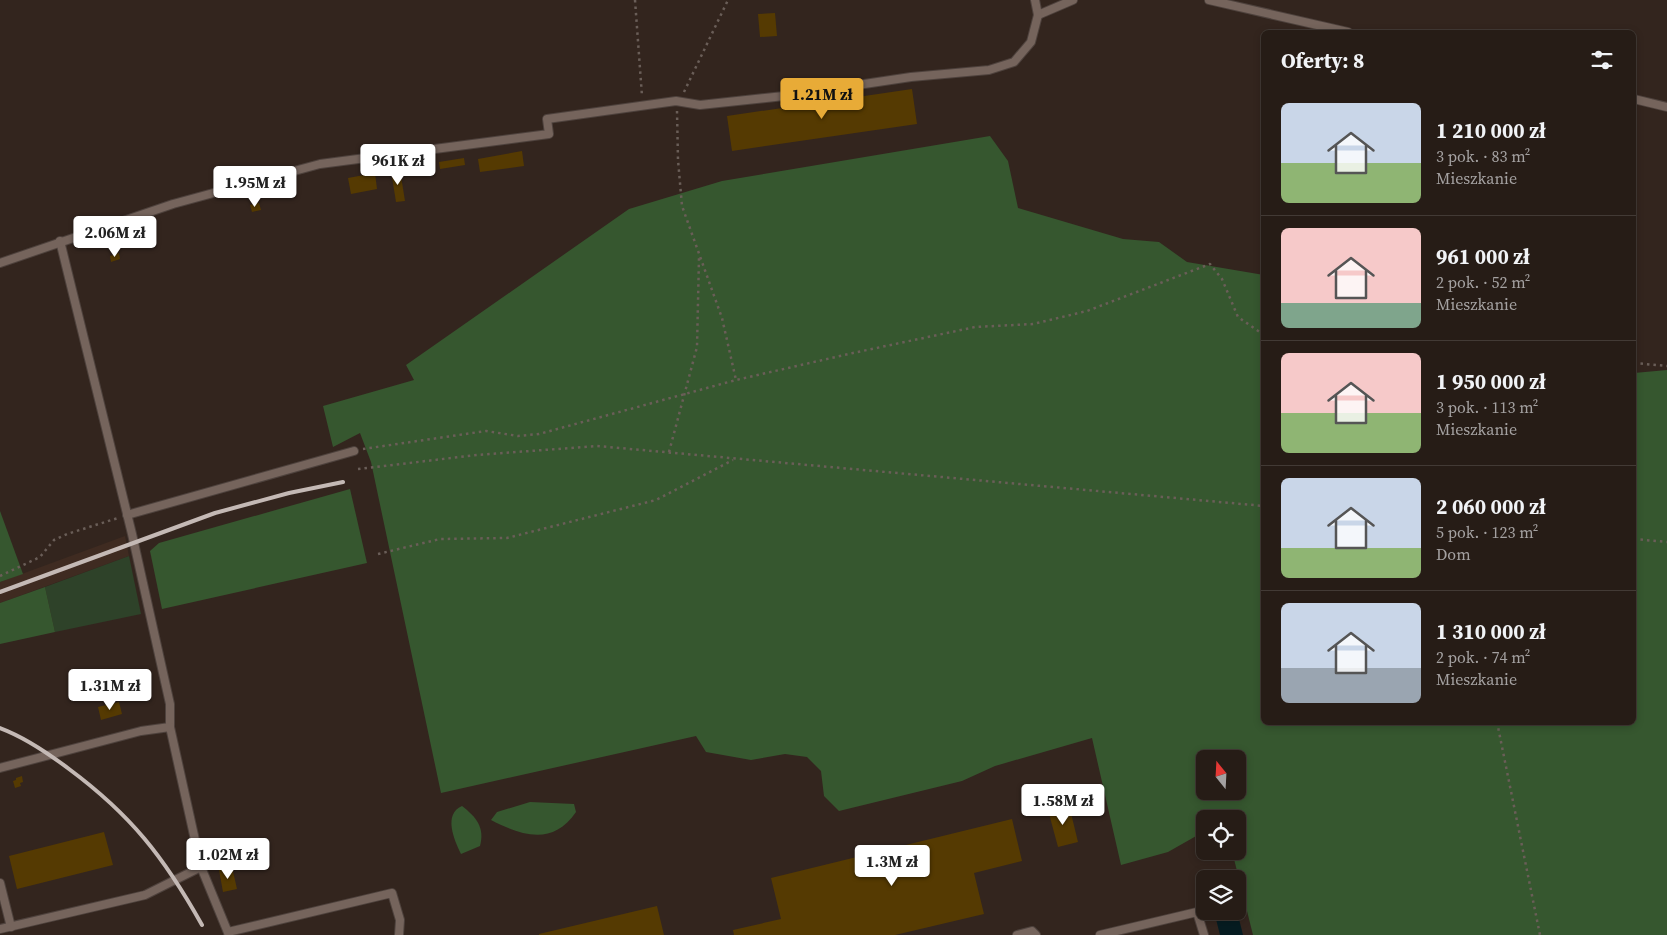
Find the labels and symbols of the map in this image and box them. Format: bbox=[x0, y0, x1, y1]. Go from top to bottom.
pin: 1.21M zł bbox=[770, 78, 874, 120]
pin: 961K zł bbox=[352, 144, 444, 186]
pin: 1.95M zł bbox=[203, 166, 307, 208]
pin: 2.06M zł bbox=[63, 216, 167, 258]
pin: 1.31M zł bbox=[58, 668, 162, 711]
north arrow bbox=[1196, 750, 1246, 800]
pin: 1.58M zł bbox=[1011, 784, 1115, 826]
pin: 1.02M zł bbox=[176, 838, 280, 880]
pin: 1.3M zł bbox=[846, 844, 938, 887]

